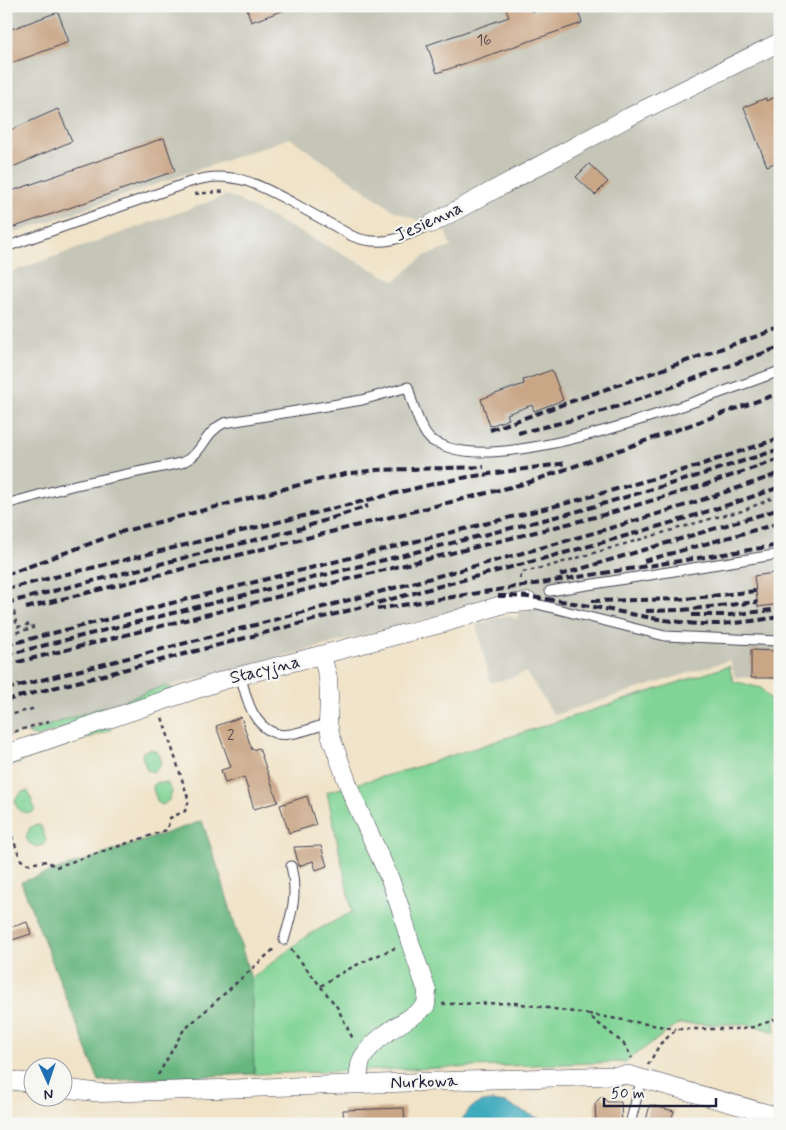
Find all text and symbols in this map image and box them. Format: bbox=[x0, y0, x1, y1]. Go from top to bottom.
house number: 16 bbox=[476, 31, 492, 51]
street label: Jesienna bbox=[391, 196, 467, 248]
street label: Stacyjna bbox=[227, 650, 303, 690]
house number: 2 bbox=[227, 726, 235, 746]
north arrow bbox=[22, 1058, 72, 1108]
street label: Nurkowa bbox=[390, 1069, 458, 1095]
scale bar bbox=[604, 1075, 716, 1107]
text: 50 m bbox=[611, 1084, 645, 1104]
text: N bbox=[43, 1085, 54, 1103]

